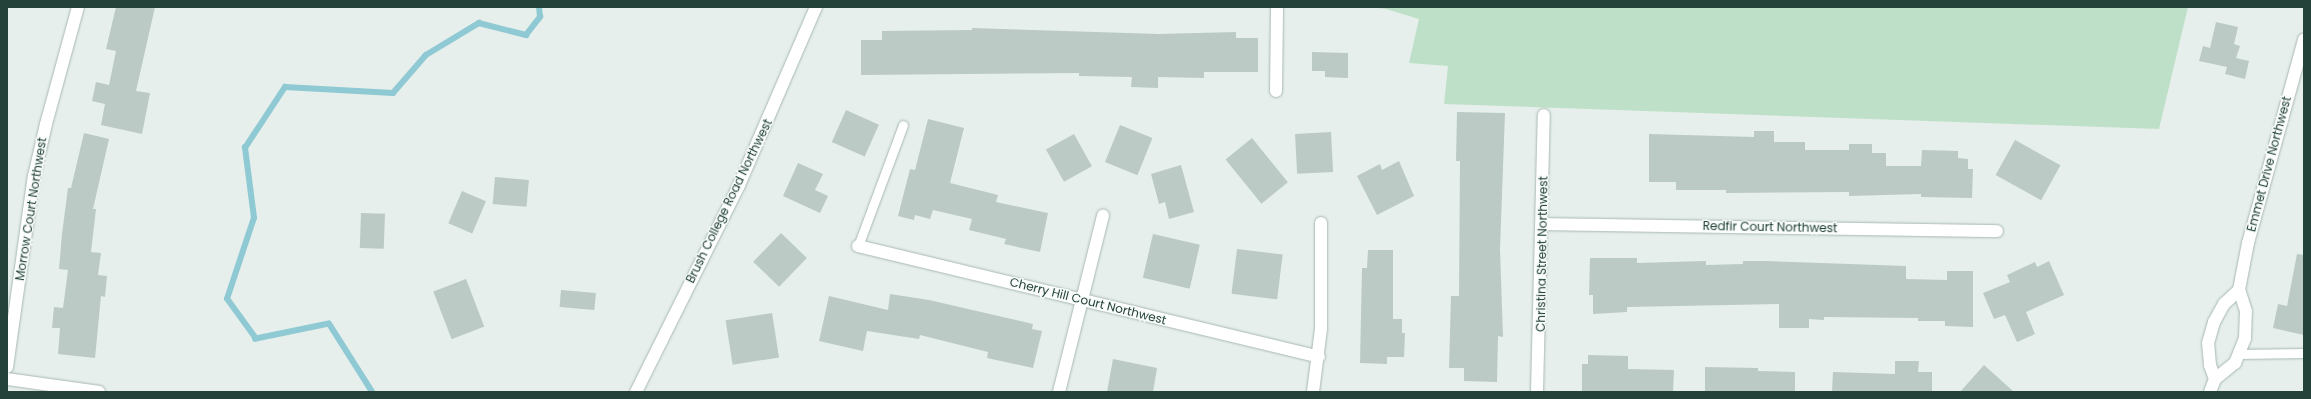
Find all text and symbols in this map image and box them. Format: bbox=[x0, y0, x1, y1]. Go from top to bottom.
street label: Emmet Drive Northwest bbox=[2244, 95, 2294, 233]
street label: Brush College Road Northwest bbox=[683, 117, 775, 285]
street label: Morrow Court Northwest bbox=[13, 136, 49, 282]
street label: Christina Street Northwest bbox=[1533, 176, 1551, 332]
street label: Redfir Court Northwest bbox=[1703, 219, 1837, 235]
street label: Cherry Hill Court Northwest bbox=[1008, 275, 1168, 327]

